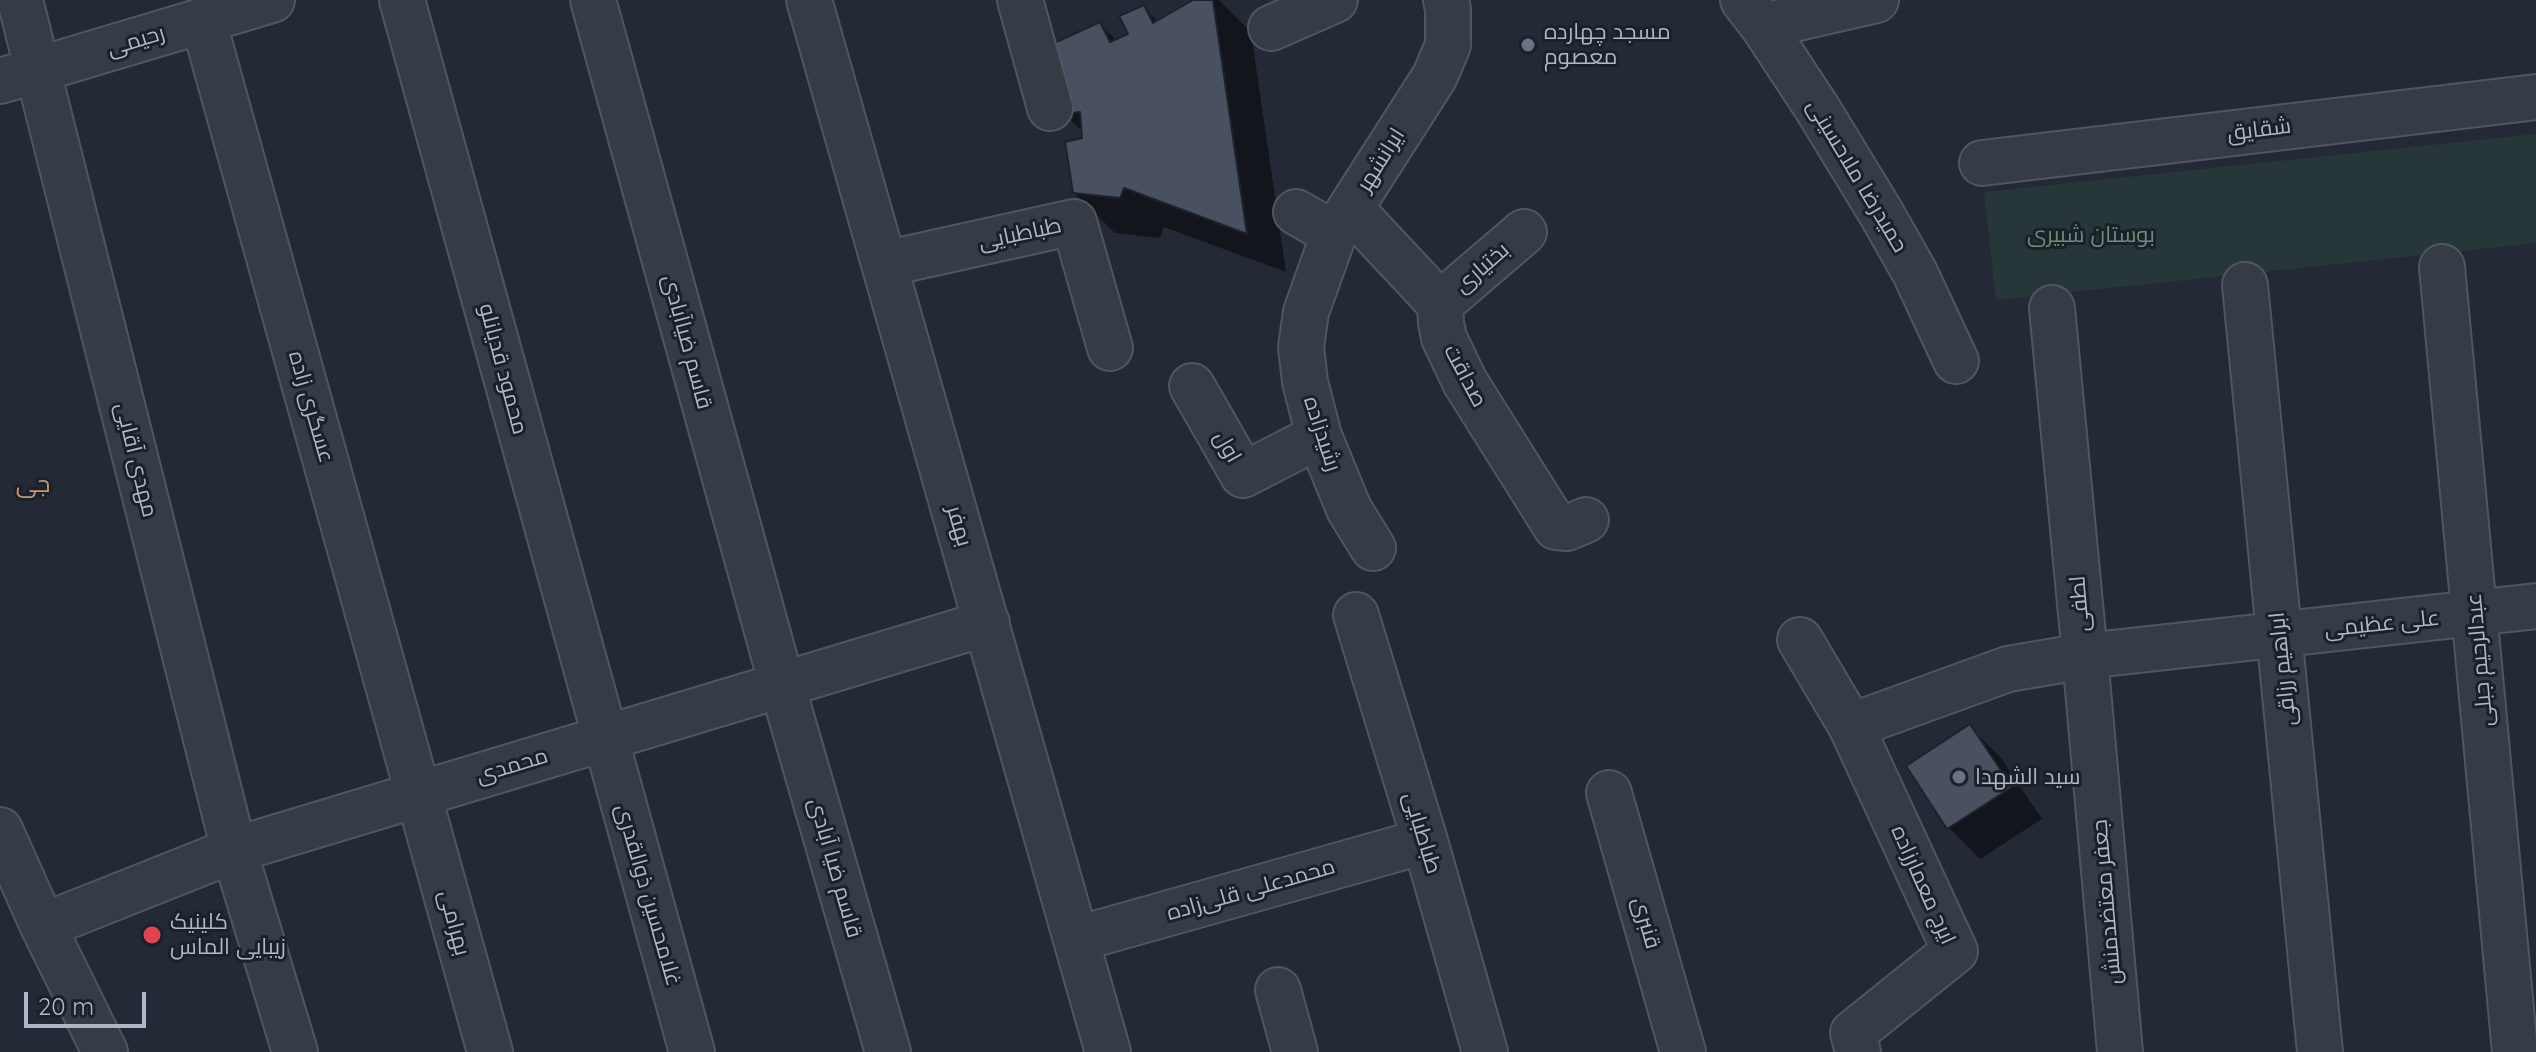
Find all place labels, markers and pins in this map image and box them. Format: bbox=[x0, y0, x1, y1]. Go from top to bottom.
place label: مسجد چهارده معصوم bbox=[1544, 19, 1671, 70]
marker: مسجد چهارده معصوم bbox=[1519, 36, 1537, 54]
place label: سید الشهدا bbox=[1975, 764, 2081, 790]
marker: سید الشهدا bbox=[1950, 768, 1968, 786]
place label: کلینیک زیبایی الماس bbox=[170, 909, 286, 960]
marker: کلینیک زیبایی الماس bbox=[141, 924, 163, 946]

